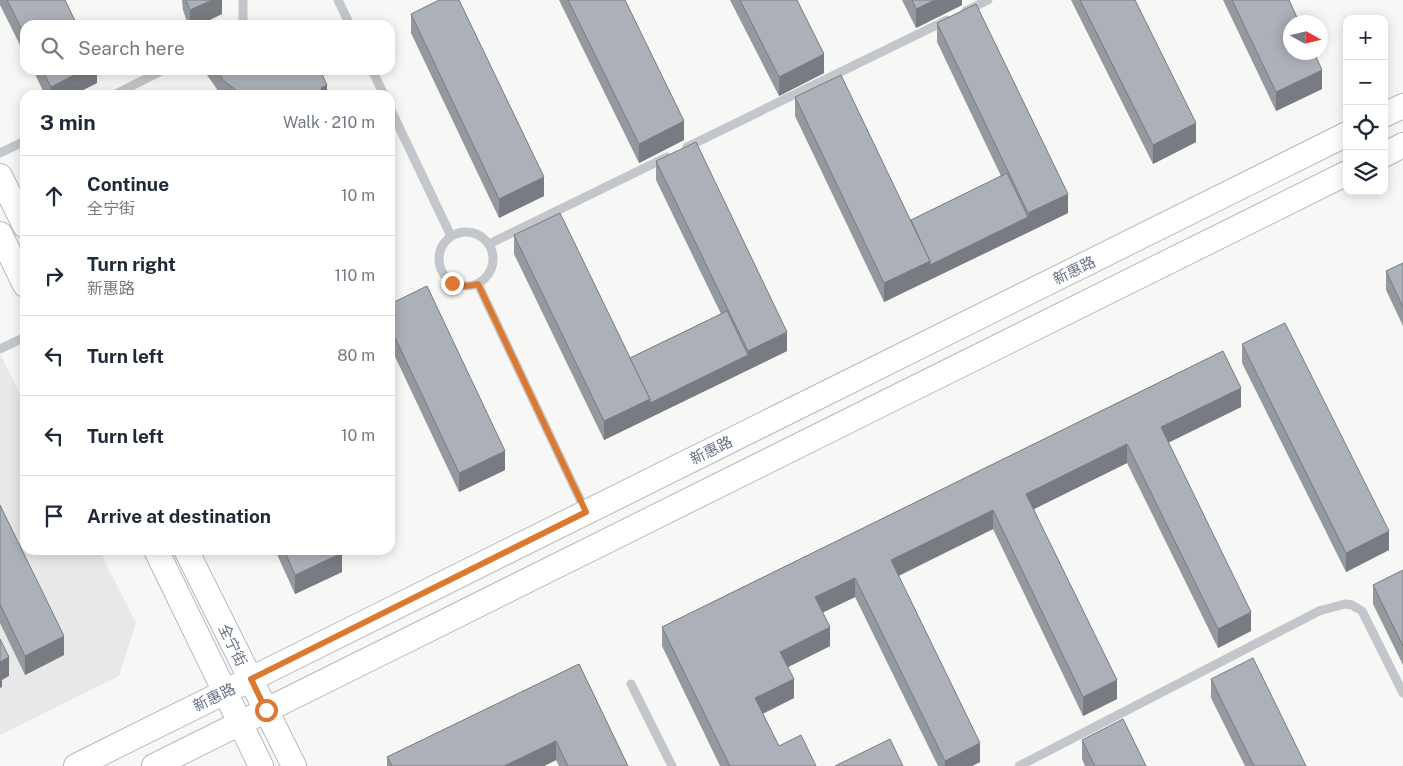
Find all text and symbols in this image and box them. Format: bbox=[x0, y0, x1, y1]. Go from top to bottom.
north arrow bbox=[1283, 15, 1328, 60]
map controls bbox=[1343, 15, 1388, 195]
button: + bbox=[1343, 15, 1388, 60]
search box bbox=[20, 20, 395, 75]
icon: search bbox=[38, 34, 66, 62]
text: Search here bbox=[78, 37, 185, 59]
button: − bbox=[1343, 60, 1388, 105]
button: locate bbox=[1343, 105, 1388, 150]
text: 3 min bbox=[40, 110, 96, 135]
text: Walk · 210 m bbox=[283, 113, 375, 132]
button: layers bbox=[1343, 150, 1388, 195]
text: Continue bbox=[87, 173, 169, 195]
icon: ahead bbox=[40, 182, 68, 210]
text: 10 m bbox=[341, 186, 375, 205]
text: 全宁街 bbox=[87, 199, 135, 218]
street label: 新惠路 bbox=[1050, 252, 1098, 288]
text: Turn right bbox=[87, 253, 176, 275]
icon: right bbox=[40, 262, 68, 290]
text: 110 m bbox=[334, 266, 375, 285]
route end bbox=[441, 272, 464, 295]
text: 新惠路 bbox=[87, 279, 135, 298]
icon: left bbox=[40, 342, 68, 370]
text: Turn left bbox=[87, 345, 164, 367]
text: 80 m bbox=[337, 346, 375, 365]
icon: left bbox=[40, 422, 68, 450]
text: Turn left bbox=[87, 425, 164, 447]
text: 10 m bbox=[341, 426, 375, 445]
street label: 新惠路 bbox=[687, 432, 735, 468]
icon: arrive bbox=[40, 502, 68, 530]
text: Arrive at destination bbox=[87, 505, 271, 527]
street label: 全宁街 bbox=[215, 621, 251, 669]
street label: 新惠路 bbox=[190, 679, 238, 715]
route start bbox=[255, 699, 278, 722]

